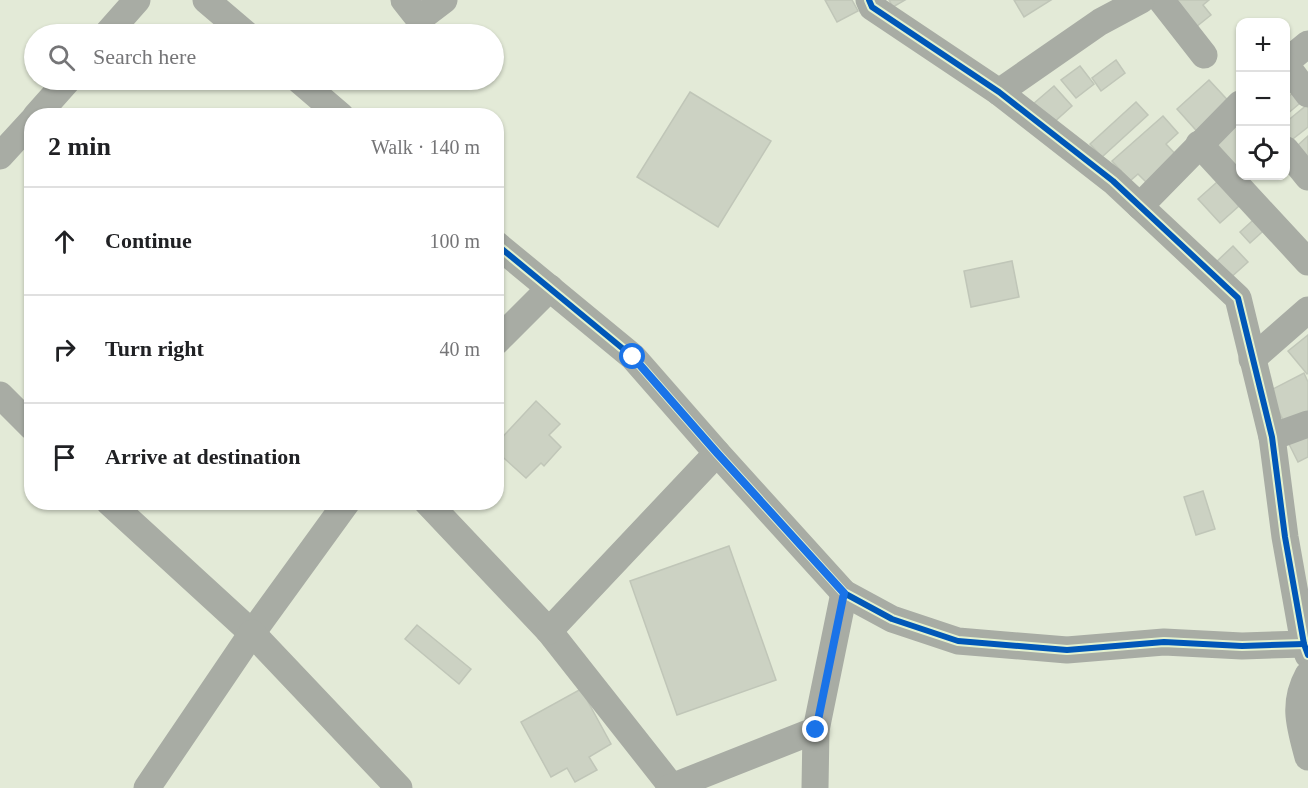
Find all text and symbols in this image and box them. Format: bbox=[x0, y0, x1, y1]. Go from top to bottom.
map controls bbox=[1236, 18, 1290, 180]
button: + bbox=[1236, 18, 1290, 72]
search box bbox=[24, 24, 504, 90]
icon: search bbox=[45, 41, 78, 74]
text: Search here bbox=[93, 44, 196, 69]
button: − bbox=[1236, 72, 1290, 126]
button: locate bbox=[1236, 126, 1290, 180]
text: 2 min bbox=[48, 132, 111, 161]
text: Walk · 140 m bbox=[371, 136, 480, 158]
icon: ahead bbox=[48, 225, 81, 258]
text: Continue bbox=[105, 228, 192, 253]
text: 100 m bbox=[429, 230, 480, 252]
icon: right bbox=[48, 333, 81, 366]
text: Turn right bbox=[105, 336, 204, 361]
text: 40 m bbox=[439, 338, 480, 360]
route start bbox=[619, 343, 645, 369]
icon: arrive bbox=[48, 441, 81, 474]
text: Arrive at destination bbox=[105, 444, 301, 469]
route end bbox=[802, 716, 828, 742]

